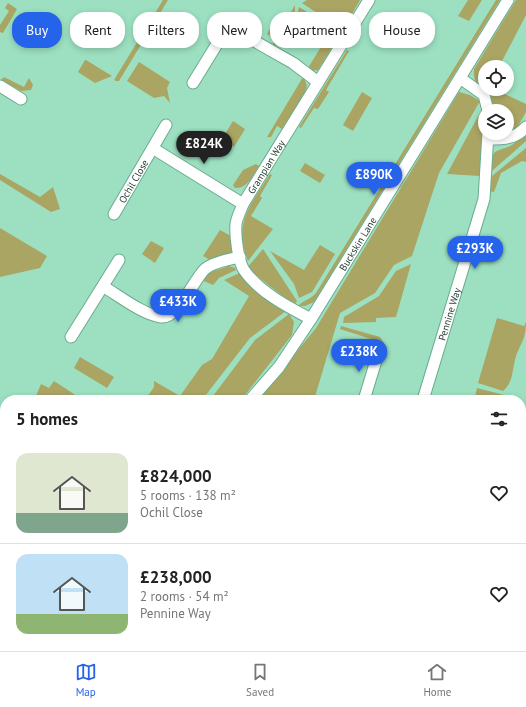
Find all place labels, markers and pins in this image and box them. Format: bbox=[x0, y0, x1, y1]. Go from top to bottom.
pin: £824K bbox=[176, 131, 232, 165]
pin: £890K bbox=[346, 162, 402, 196]
pin: £293K bbox=[447, 236, 503, 270]
pin: £433K bbox=[150, 289, 206, 323]
pin: £238K bbox=[331, 339, 387, 373]

